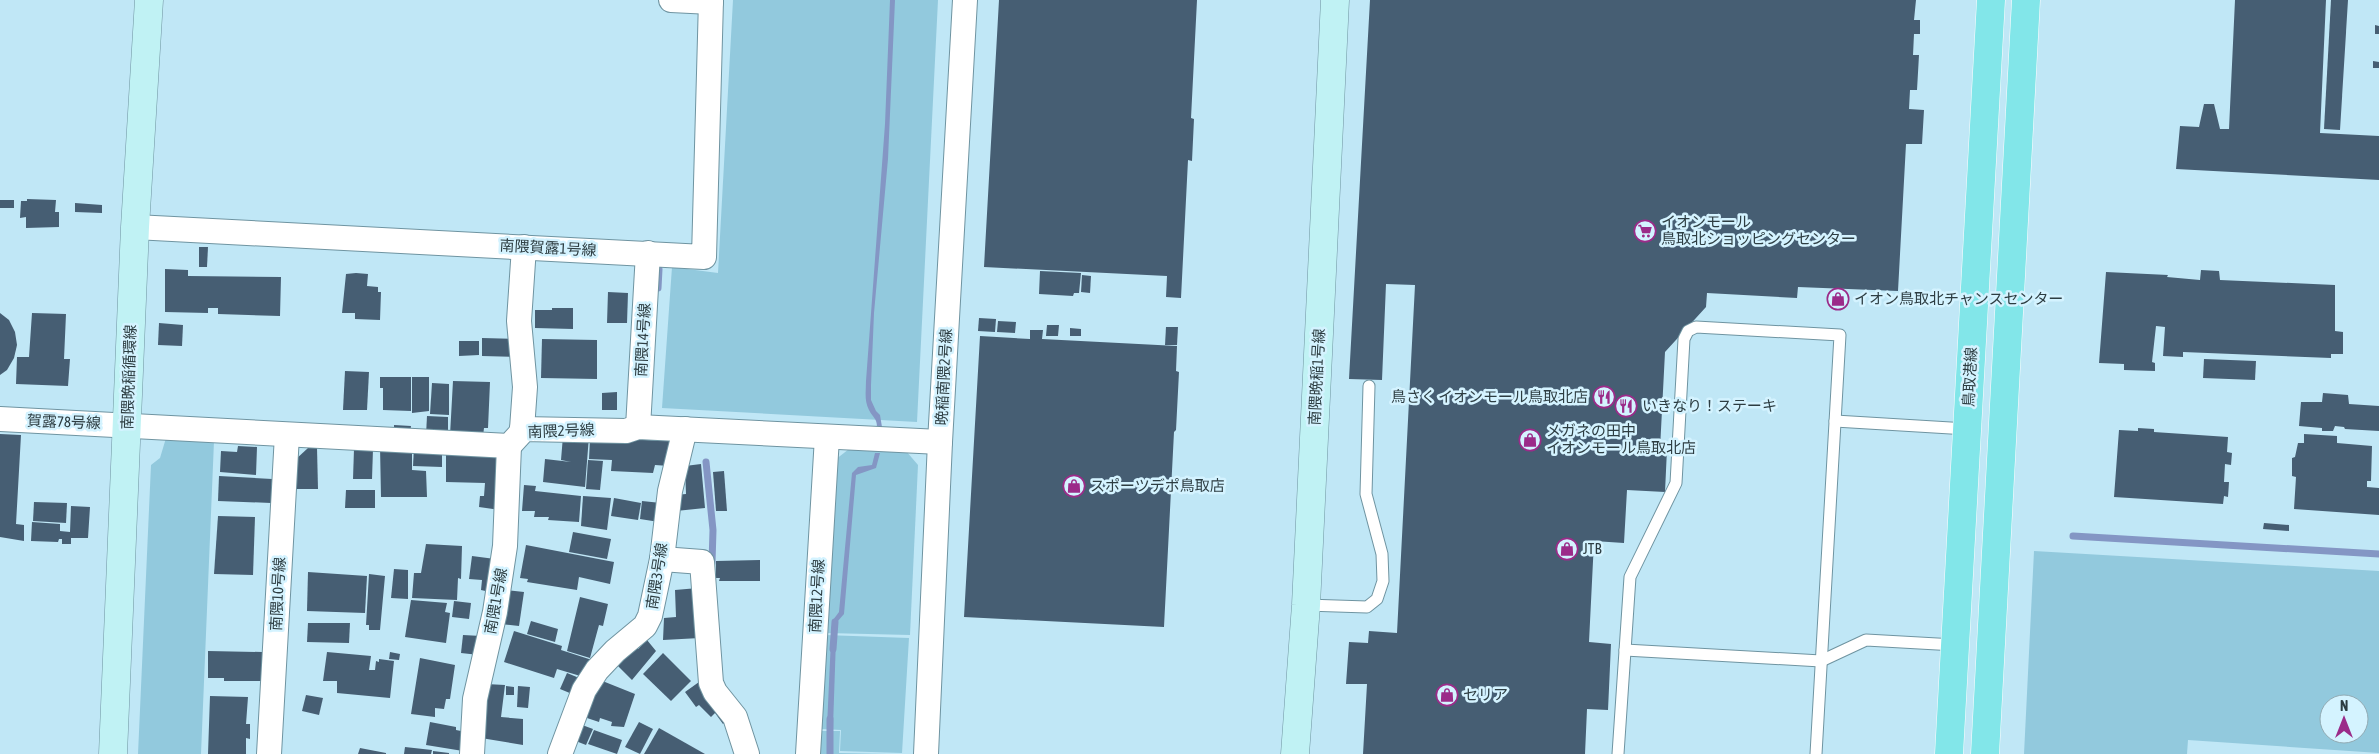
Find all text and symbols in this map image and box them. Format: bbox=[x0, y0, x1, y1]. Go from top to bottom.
place label: イオンモール 鳥取北ショッピングセンター bbox=[1661, 213, 1856, 247]
supermarket icon: イオンモール 鳥取北ショッピングセンター bbox=[1633, 219, 1657, 243]
street label: 南隈賀露1号線 bbox=[499, 236, 597, 259]
shop icon: イオン鳥取北チャンスセンター bbox=[1826, 287, 1850, 311]
place label: イオン鳥取北チャンスセンター bbox=[1854, 290, 2064, 307]
street label: 南隈14号線 bbox=[632, 303, 653, 377]
street label: 南隈晩稲循環線 bbox=[118, 324, 139, 430]
street label: 晩稲南隈2号線 bbox=[932, 328, 955, 426]
street label: 南隈晩稲1号線 bbox=[1305, 328, 1328, 426]
street label: 鳥取港線 bbox=[1959, 347, 1980, 407]
restaurant icon: 鳥さく イオンモール鳥取北店 bbox=[1592, 385, 1616, 409]
place label: 鳥さく イオンモール鳥取北店 bbox=[1391, 388, 1588, 405]
restaurant icon: いきなり！ステーキ bbox=[1614, 394, 1638, 418]
place label: いきなり！ステーキ bbox=[1642, 397, 1777, 414]
street label: 賀露78号線 bbox=[27, 412, 101, 431]
street label: 南隈2号線 bbox=[527, 421, 595, 440]
place label: メガネの田中 イオンモール鳥取北店 bbox=[1546, 422, 1696, 456]
shop icon: メガネの田中 イオンモール鳥取北店 bbox=[1518, 428, 1542, 452]
shop icon: スポーツデポ鳥取店 bbox=[1062, 474, 1086, 498]
place label: スポーツデポ鳥取店 bbox=[1090, 477, 1225, 494]
shop icon: JTB bbox=[1555, 537, 1579, 561]
place label: JTB bbox=[1583, 540, 1602, 557]
street label: 南隈3号線 bbox=[643, 541, 670, 610]
street label: 南隈10号線 bbox=[267, 557, 288, 631]
street label: 南隈12号線 bbox=[806, 559, 827, 633]
street label: 南隈1号線 bbox=[481, 566, 510, 635]
shop icon: セリア bbox=[1435, 683, 1459, 707]
place label: セリア bbox=[1463, 686, 1508, 703]
north arrow bbox=[2319, 694, 2369, 744]
text: N bbox=[2340, 698, 2348, 714]

